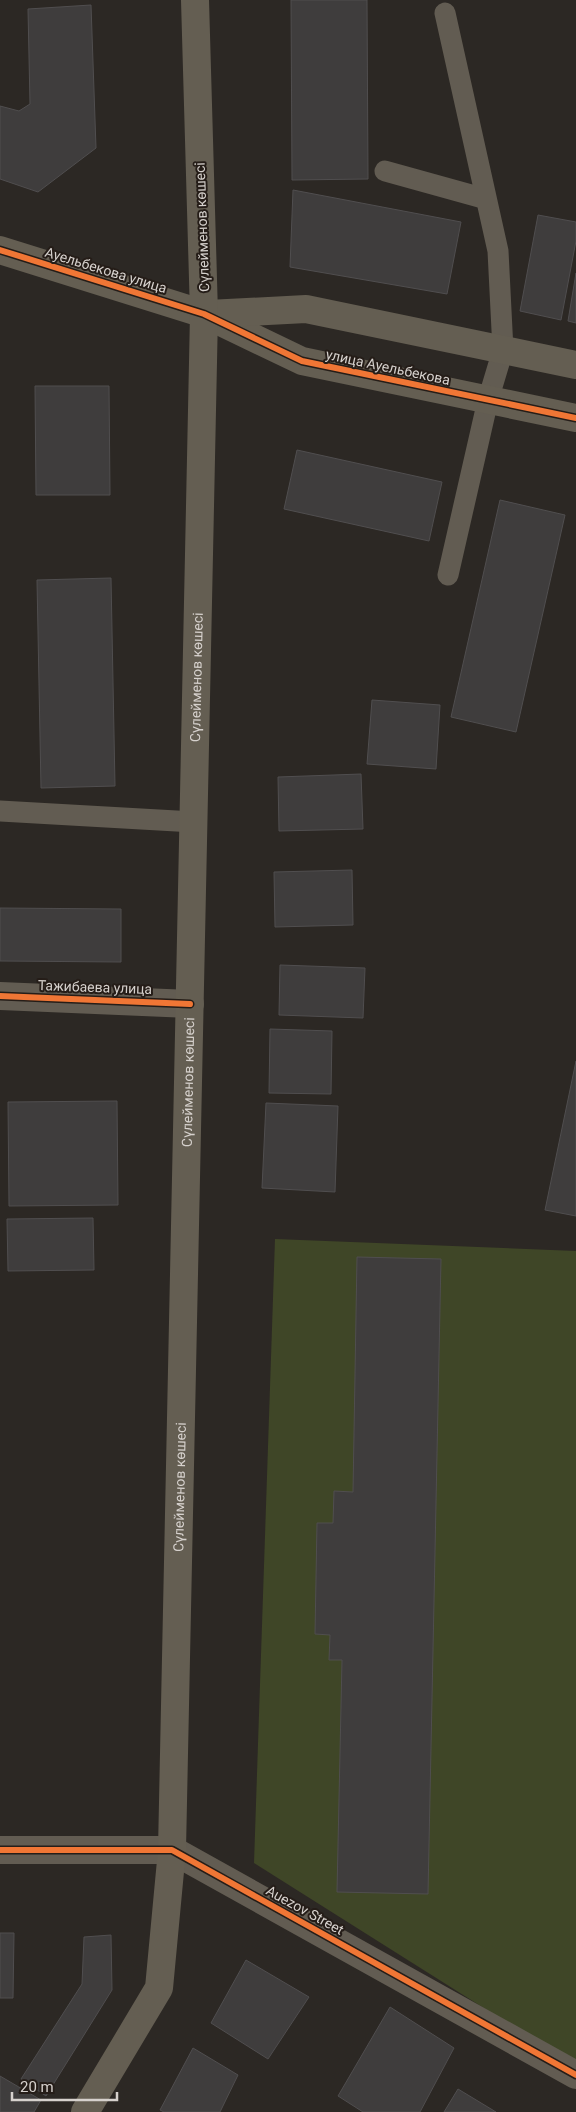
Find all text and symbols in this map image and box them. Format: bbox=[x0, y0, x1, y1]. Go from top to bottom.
street label: Сүлейменов көшесі bbox=[192, 162, 212, 292]
street label: Ауельбекова улица bbox=[43, 244, 169, 296]
street label: улица Ауельбекова bbox=[324, 346, 452, 388]
street label: Сүлейменов көшесі bbox=[187, 612, 206, 742]
street label: Тажибаева улица bbox=[38, 977, 152, 997]
street label: Сүлейменов көшесі bbox=[179, 1017, 197, 1147]
street label: Сүлейменов көшесі bbox=[170, 1422, 189, 1552]
street label: Auezov Street bbox=[263, 1882, 347, 1938]
scale bar bbox=[12, 2070, 118, 2102]
text: 20 m bbox=[20, 2078, 54, 2096]

